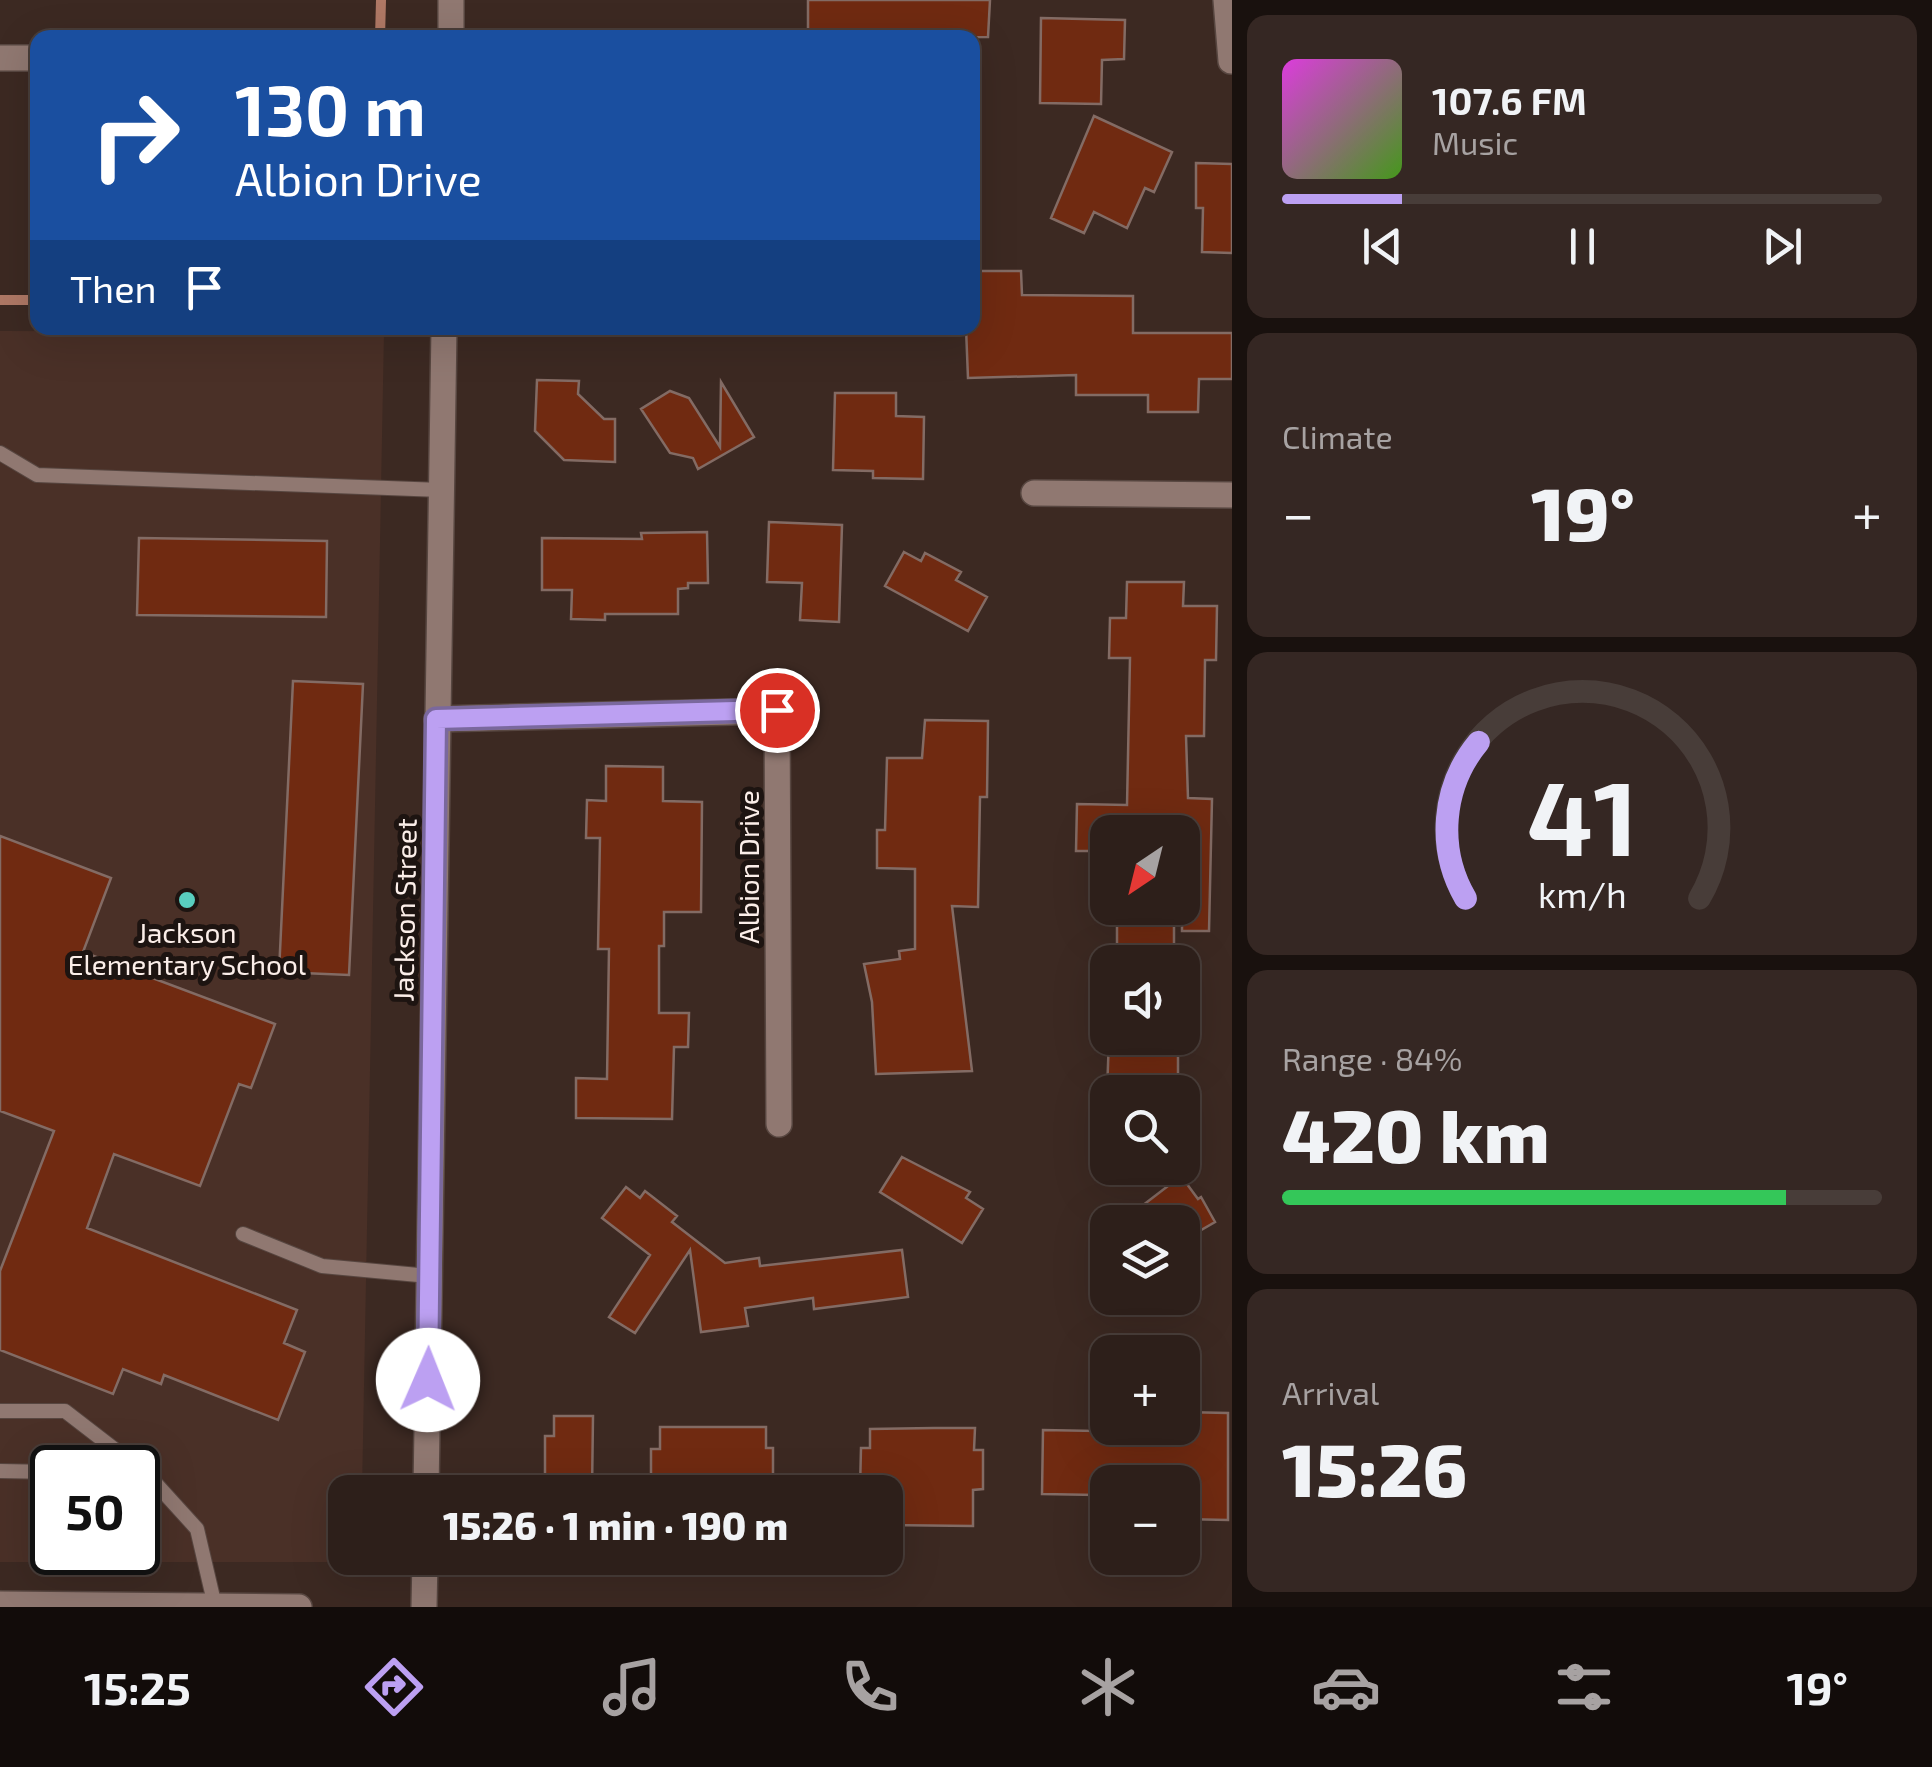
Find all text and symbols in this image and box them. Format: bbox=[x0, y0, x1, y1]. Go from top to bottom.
text: 130 m bbox=[235, 66, 426, 150]
icon: right bbox=[70, 70, 200, 200]
text: 107.6 FM bbox=[1432, 77, 1587, 123]
text: Music bbox=[1432, 123, 1518, 161]
text: Albion Drive bbox=[235, 151, 482, 205]
icon: previous bbox=[1355, 219, 1410, 274]
icon: pause bbox=[1555, 219, 1610, 274]
icon: next bbox=[1755, 219, 1810, 274]
icon: arrive bbox=[177, 260, 232, 315]
text: Then bbox=[70, 265, 157, 311]
text: Climate bbox=[1282, 417, 1393, 455]
text: 19° bbox=[1531, 466, 1635, 556]
text: − bbox=[1282, 479, 1314, 545]
text: + bbox=[1852, 479, 1882, 545]
pin bbox=[735, 668, 820, 753]
icon: arrive bbox=[750, 683, 805, 738]
text: 41 bbox=[1526, 752, 1638, 877]
street label: Albion Drive bbox=[731, 790, 765, 944]
north arrow bbox=[1090, 815, 1200, 925]
map controls bbox=[1090, 815, 1200, 1575]
street label: Jackson Street bbox=[385, 818, 423, 1002]
text: km/h bbox=[1538, 872, 1626, 915]
marker: Jackson Elementary School bbox=[176, 889, 198, 911]
place label: Jackson Elementary School bbox=[68, 915, 307, 981]
button: sound bbox=[1090, 945, 1200, 1055]
text: Range · 84% bbox=[1282, 1039, 1462, 1077]
button: search bbox=[1090, 1075, 1200, 1185]
text: 420 km bbox=[1282, 1088, 1550, 1178]
button: layers bbox=[1090, 1205, 1200, 1315]
position arrow bbox=[376, 1328, 480, 1432]
button: + bbox=[1090, 1335, 1200, 1445]
text: Arrival bbox=[1282, 1373, 1379, 1411]
text: 15:26 bbox=[1282, 1422, 1467, 1512]
speed limit sign: 50 bbox=[30, 1445, 160, 1575]
button: − bbox=[1090, 1465, 1200, 1575]
text: 15:26 · 1 min · 190 m bbox=[443, 1502, 788, 1548]
icon: directions bbox=[359, 1652, 429, 1722]
icon: music bbox=[597, 1652, 667, 1722]
icon: phone bbox=[835, 1652, 905, 1722]
icon: climate bbox=[1073, 1652, 1143, 1722]
icon: car bbox=[1311, 1652, 1381, 1722]
icon: filters bbox=[1549, 1652, 1619, 1722]
text: 15:25 bbox=[84, 1660, 191, 1714]
text: 19° bbox=[1786, 1660, 1848, 1714]

